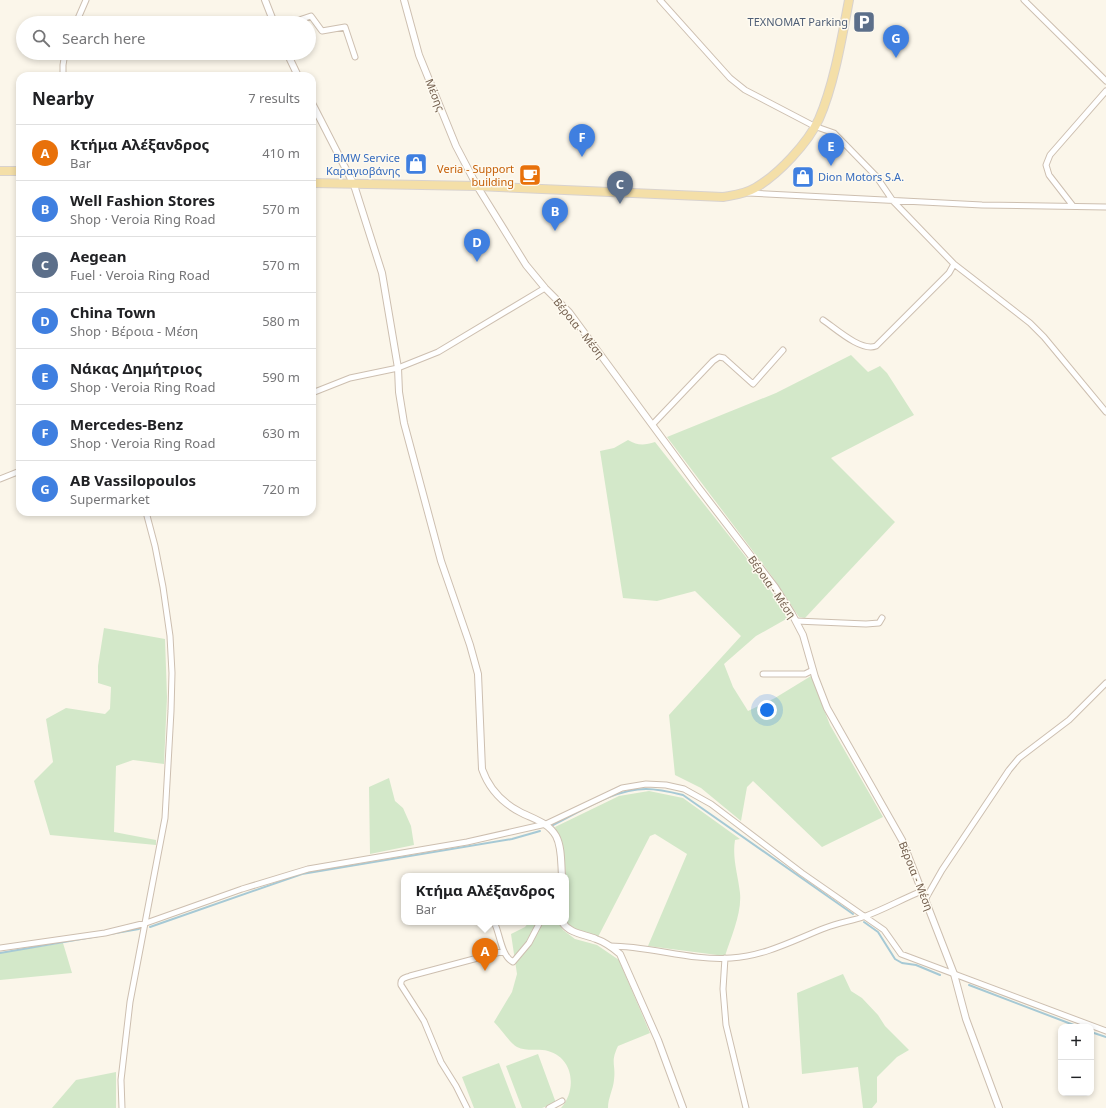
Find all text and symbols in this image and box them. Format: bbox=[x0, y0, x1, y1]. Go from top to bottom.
parking icon: ΤΕΧΝΟΜΑΤ Parking bbox=[851, 9, 877, 35]
place label: ΤΕΧΝΟΜΑΤ Parking bbox=[748, 14, 848, 29]
search box bbox=[16, 16, 316, 60]
pin: G bbox=[883, 25, 909, 58]
icon: search bbox=[30, 27, 52, 49]
text: Search here bbox=[62, 28, 145, 48]
street label: Μέσης bbox=[422, 76, 449, 113]
text: Nearby bbox=[32, 87, 94, 110]
text: 7 results bbox=[248, 89, 300, 107]
pin: F bbox=[569, 124, 595, 157]
pin: E bbox=[818, 133, 844, 166]
text: Κτήμα Αλέξανδρος bbox=[70, 134, 209, 154]
text: A bbox=[41, 144, 50, 162]
text: 410 m bbox=[262, 144, 300, 162]
place label: BMW Service Καραγιοβάνης bbox=[326, 150, 400, 178]
shop icon: BMW Service Καραγιοβάνης bbox=[403, 151, 429, 177]
text: Bar bbox=[70, 154, 91, 172]
place label: Veria - Support building bbox=[437, 161, 514, 189]
cafe icon: Veria - Support building bbox=[517, 162, 543, 188]
shop icon: Dion Motors S.A. bbox=[790, 164, 816, 190]
place label: Dion Motors S.A. bbox=[818, 169, 904, 184]
pin: C bbox=[607, 171, 633, 204]
text: Well Fashion Stores bbox=[70, 190, 215, 210]
pin: B bbox=[542, 198, 568, 231]
text: B bbox=[41, 200, 49, 218]
text: 570 m bbox=[262, 200, 300, 218]
text: Shop · Verοia Ring Road bbox=[70, 210, 216, 228]
pin: D bbox=[464, 229, 490, 262]
text: Aegean bbox=[70, 246, 127, 266]
text: C bbox=[41, 256, 49, 274]
text: 570 m bbox=[262, 256, 300, 274]
text: Fuel · Verοia Ring Road bbox=[70, 266, 210, 284]
street label: Βέροια - Μέση bbox=[550, 294, 608, 361]
text: China Town bbox=[70, 302, 156, 322]
text: D bbox=[40, 312, 50, 330]
text: 580 m bbox=[262, 312, 300, 330]
text: Shop · Βέροια - Μέση bbox=[70, 322, 198, 340]
text: Νάκας Δημήτριος bbox=[70, 358, 202, 378]
text: E bbox=[41, 368, 49, 386]
text: 590 m bbox=[262, 368, 300, 386]
text: Shop · Verοia Ring Road bbox=[70, 378, 216, 396]
text: Mercedes-Benz bbox=[70, 414, 183, 434]
text: F bbox=[41, 424, 49, 442]
text: 630 m bbox=[262, 424, 300, 442]
text: Shop · Verοia Ring Road bbox=[70, 434, 216, 452]
text: AB Vassilopoulos bbox=[70, 470, 196, 490]
text: G bbox=[40, 480, 50, 498]
text: 720 m bbox=[262, 480, 300, 498]
text: Supermarket bbox=[70, 490, 150, 508]
street label: Βέροια - Μέση bbox=[745, 552, 800, 621]
your location bbox=[757, 700, 777, 720]
street label: Βέροια - Μέση bbox=[896, 839, 937, 913]
popup bbox=[401, 873, 569, 925]
text: Κτήμα Αλέξανδρος bbox=[415, 880, 555, 900]
text: Bar bbox=[415, 900, 437, 918]
pin: A bbox=[472, 938, 498, 971]
map controls bbox=[1058, 1024, 1094, 1096]
button: + bbox=[1058, 1024, 1094, 1060]
button: − bbox=[1058, 1060, 1094, 1096]

